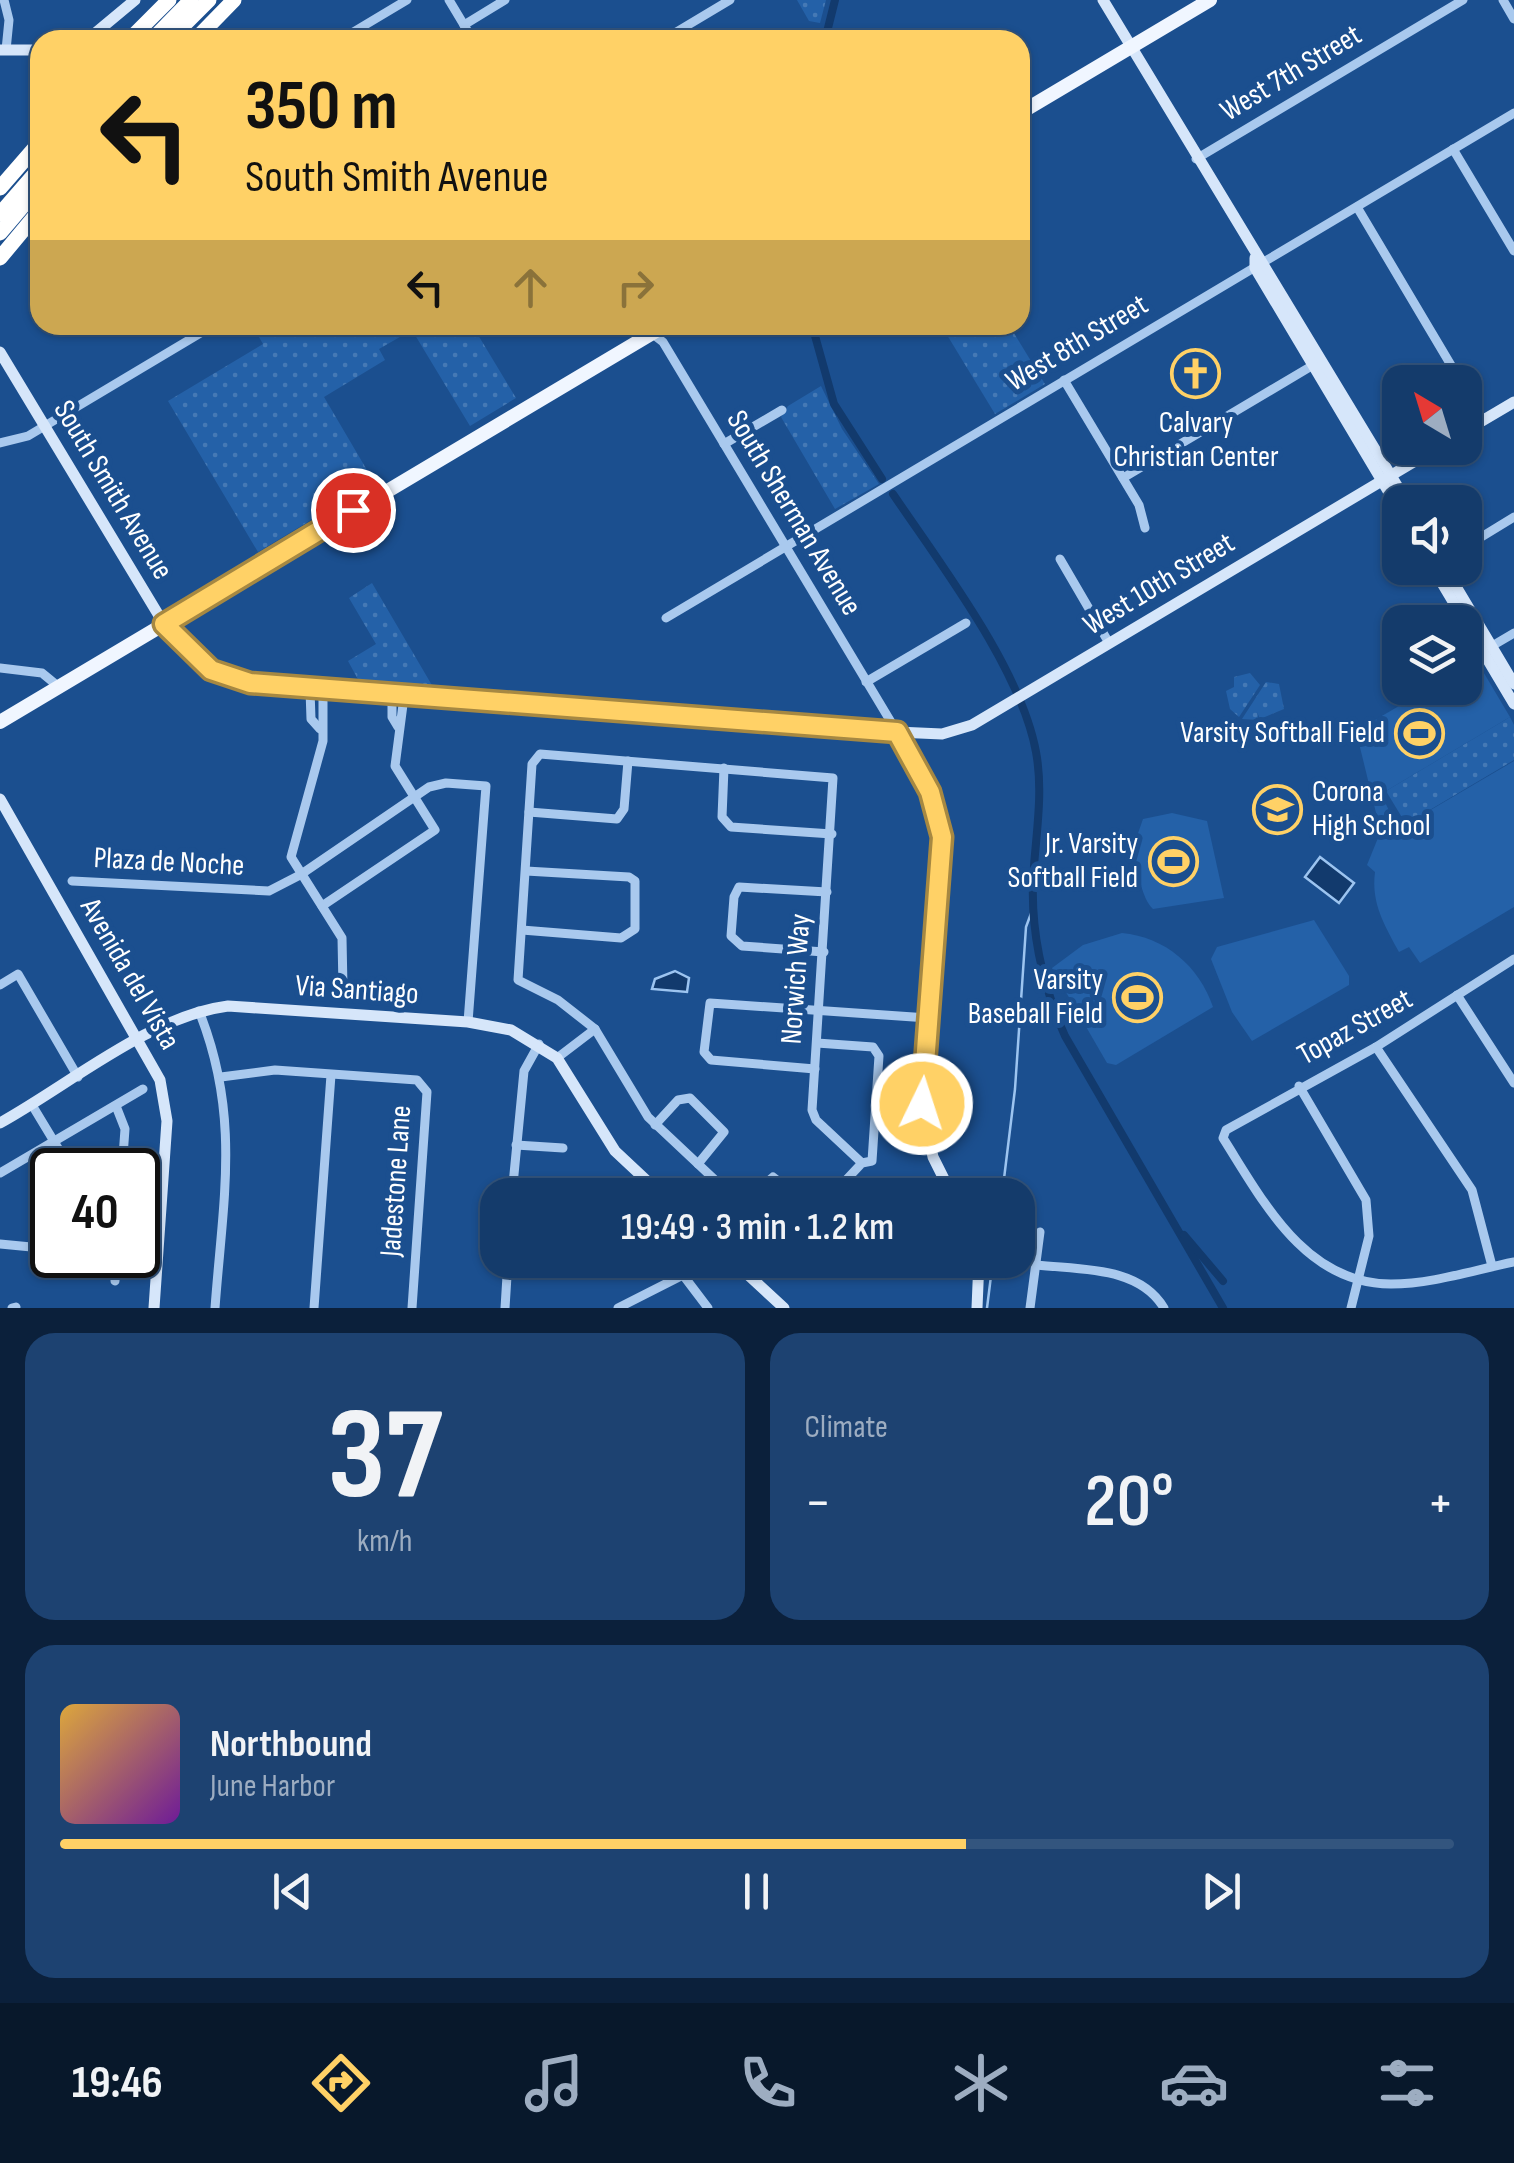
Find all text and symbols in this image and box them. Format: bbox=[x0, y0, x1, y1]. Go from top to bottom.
street label: West 7th Street bbox=[1214, 17, 1368, 129]
text: 350 m bbox=[245, 65, 398, 149]
icon: left bbox=[80, 70, 210, 200]
text: South Smith Avenue bbox=[245, 150, 549, 205]
icon: left bbox=[398, 260, 453, 315]
icon: ahead bbox=[503, 260, 558, 315]
icon: right bbox=[608, 260, 663, 315]
street label: West 8th Street bbox=[1000, 287, 1154, 399]
church icon: Calvary Christian Center bbox=[1170, 348, 1222, 400]
north arrow bbox=[1382, 365, 1482, 465]
map controls bbox=[1382, 365, 1482, 705]
street label: South Smith Avenue bbox=[45, 394, 181, 586]
street label: South Sherman Avenue bbox=[719, 404, 869, 622]
place label: Calvary Christian Center bbox=[1113, 405, 1279, 475]
pin bbox=[311, 468, 396, 553]
icon: arrive bbox=[326, 483, 381, 538]
button: sound bbox=[1382, 485, 1482, 585]
street label: West 10th Street bbox=[1077, 525, 1241, 643]
button: layers bbox=[1382, 605, 1482, 705]
sports icon: Varsity Softball Field bbox=[1394, 707, 1446, 759]
place label: Varsity Softball Field bbox=[1180, 715, 1385, 751]
place label: Corona High School bbox=[1312, 774, 1431, 844]
school or university icon: Corona High School bbox=[1251, 783, 1303, 835]
place label: Jr. Varsity Softball Field bbox=[1008, 826, 1138, 896]
sports icon: Jr. Varsity Softball Field bbox=[1147, 835, 1199, 887]
street label: Plaza de Noche bbox=[93, 840, 245, 884]
street label: Avenida del Vista bbox=[72, 891, 188, 1056]
street label: Norwich Way bbox=[773, 912, 819, 1045]
place label: Varsity Baseball Field bbox=[968, 962, 1103, 1032]
street label: Via Santiago bbox=[294, 968, 420, 1012]
sports icon: Varsity Baseball Field bbox=[1112, 971, 1164, 1023]
street label: Topaz Street bbox=[1291, 981, 1419, 1073]
position arrow bbox=[870, 1052, 974, 1156]
street label: Jadestone Lane bbox=[373, 1104, 419, 1259]
speed limit sign: 40 bbox=[30, 1148, 160, 1278]
text: 19:49 · 3 min · 1.2 km bbox=[621, 1205, 894, 1250]
text: 37 bbox=[327, 1379, 442, 1535]
text: Climate bbox=[805, 1408, 888, 1447]
text: 20° bbox=[1084, 1457, 1174, 1548]
text: − bbox=[805, 1470, 831, 1537]
text: + bbox=[1427, 1470, 1454, 1537]
text: km/h bbox=[357, 1522, 412, 1561]
text: Northbound bbox=[210, 1722, 372, 1767]
text: June Harbor bbox=[210, 1767, 335, 1806]
icon: previous bbox=[265, 1864, 320, 1919]
icon: pause bbox=[729, 1864, 784, 1919]
icon: next bbox=[1194, 1864, 1249, 1919]
icon: directions bbox=[306, 2048, 376, 2118]
icon: music bbox=[519, 2048, 589, 2118]
icon: phone bbox=[733, 2048, 803, 2118]
icon: climate bbox=[946, 2048, 1016, 2118]
icon: car bbox=[1159, 2048, 1229, 2118]
icon: filters bbox=[1372, 2048, 1442, 2118]
text: 19:46 bbox=[72, 2056, 163, 2111]

